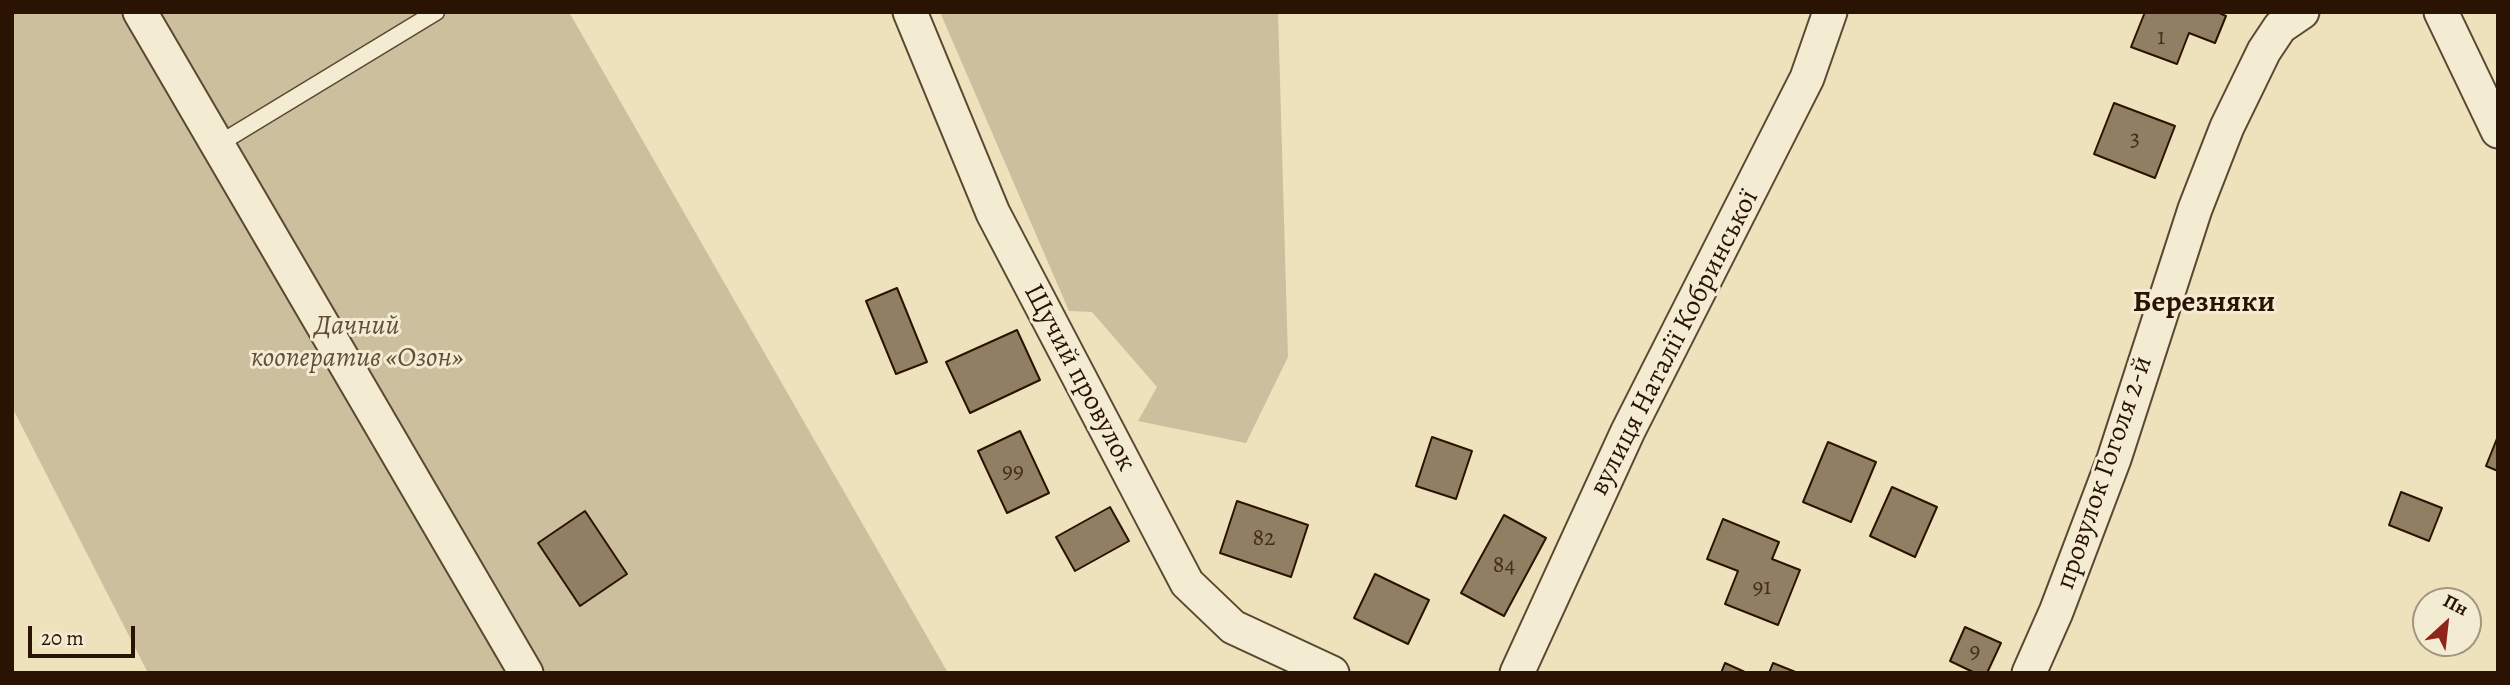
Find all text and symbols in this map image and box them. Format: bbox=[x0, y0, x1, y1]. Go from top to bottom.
house number: 1 bbox=[2157, 24, 2165, 52]
house number: 3 bbox=[2130, 126, 2140, 154]
street label: вулиця Наталії Кобринської bbox=[1583, 184, 1767, 502]
street label: Щучий провулок bbox=[1016, 279, 1142, 477]
district label: Березняки bbox=[2133, 286, 2275, 322]
park label: Дачний кооператив «Озон» bbox=[251, 310, 463, 376]
street label: провулок Гоголя 2-й bbox=[2049, 352, 2161, 594]
house number: 99 bbox=[1002, 458, 1024, 486]
house number: 82 bbox=[1252, 525, 1276, 553]
house number: 84 bbox=[1493, 552, 1515, 580]
house number: 91 bbox=[1752, 574, 1772, 602]
north arrow bbox=[2412, 587, 2482, 657]
text: Пн bbox=[2439, 588, 2473, 622]
scale bar bbox=[32, 612, 138, 656]
text: 20 m bbox=[41, 624, 84, 652]
house number: 9 bbox=[1970, 638, 1980, 666]

